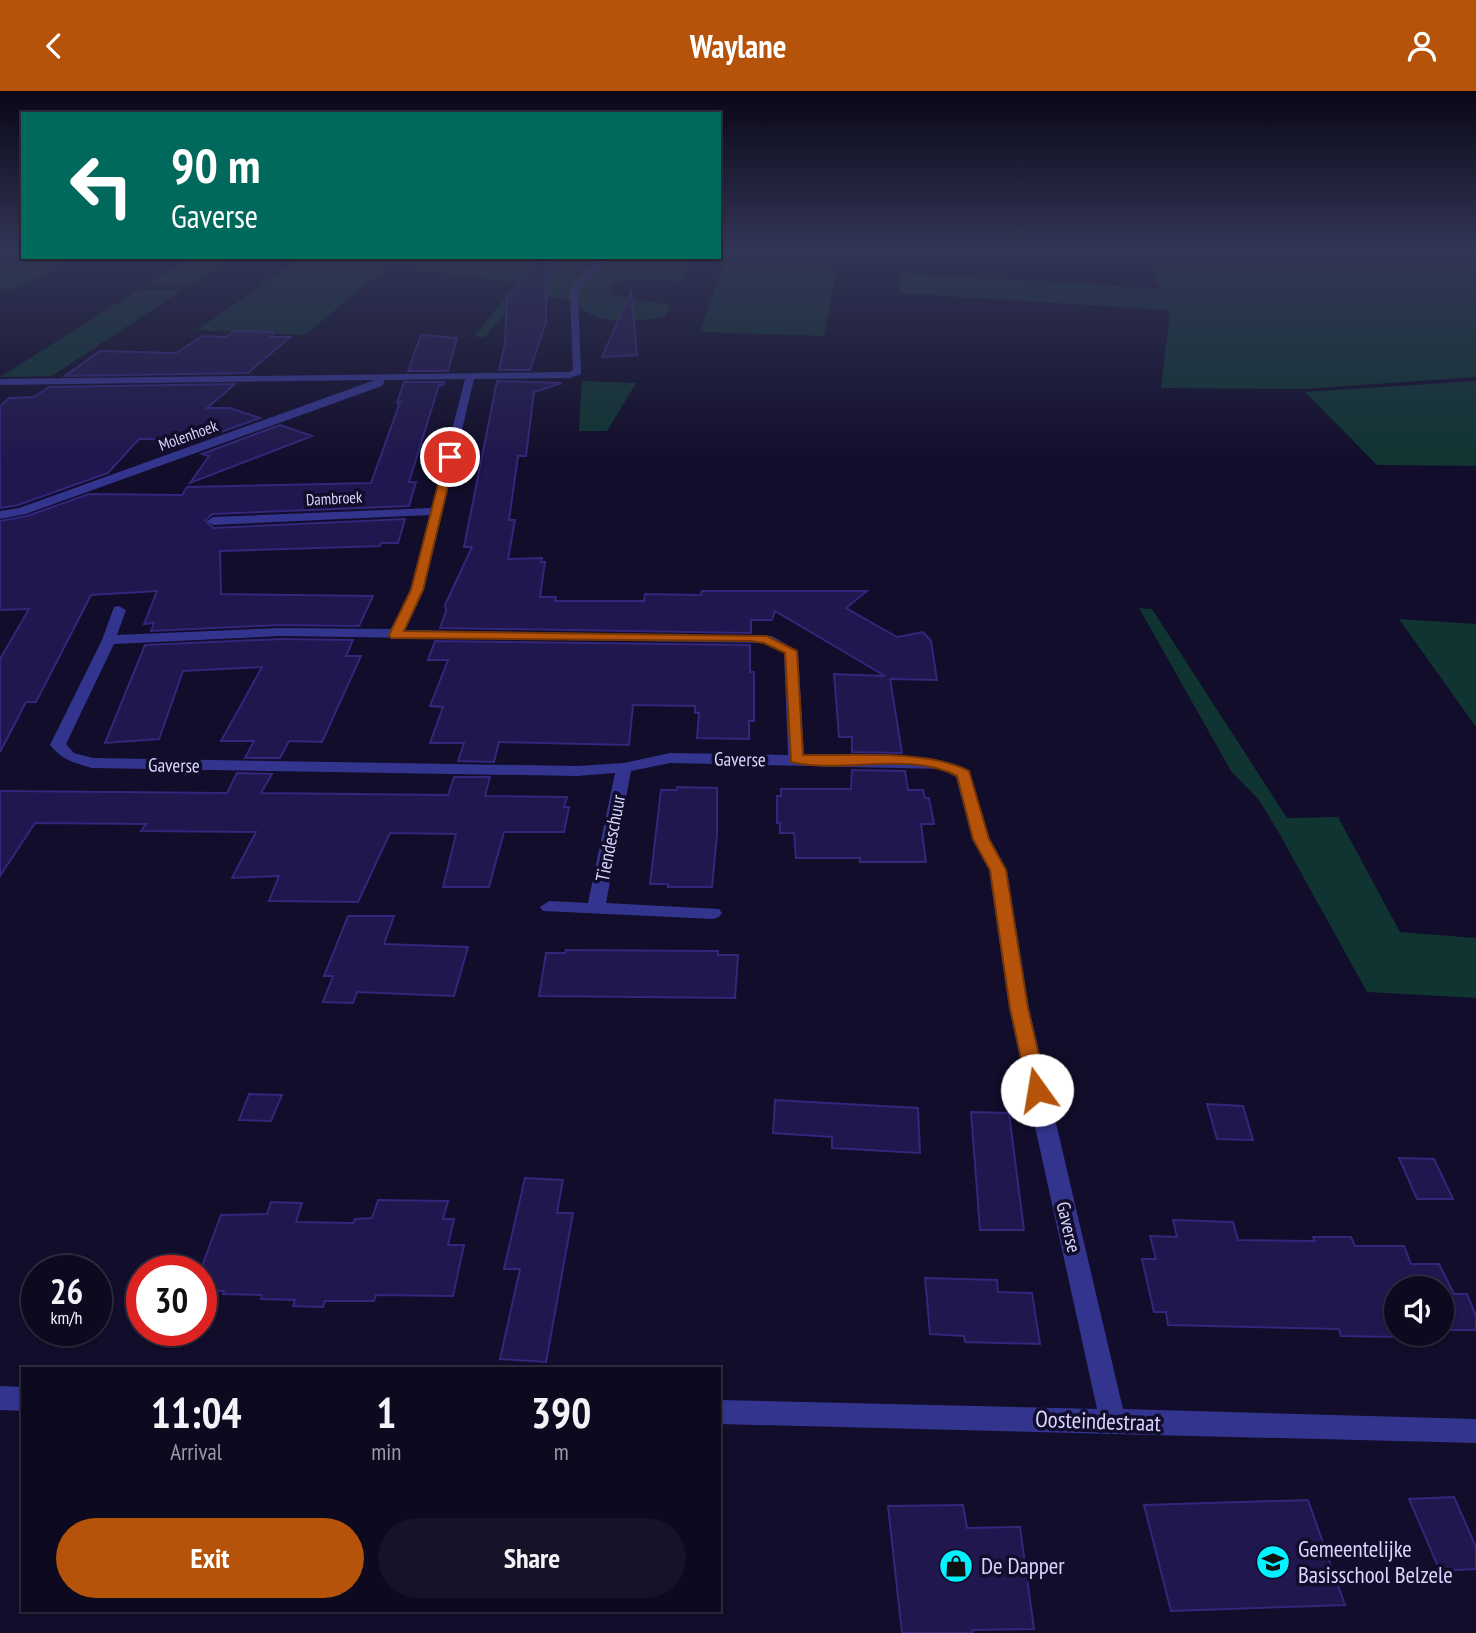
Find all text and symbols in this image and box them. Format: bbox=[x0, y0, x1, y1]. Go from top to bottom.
text: Waylane bbox=[690, 25, 786, 67]
icon: back bbox=[35, 27, 73, 65]
icon: person bbox=[1403, 27, 1441, 65]
text: 90 m bbox=[171, 133, 260, 197]
icon: left bbox=[56, 140, 147, 231]
text: Gaverse bbox=[171, 195, 258, 237]
street label: Molenhoek bbox=[156, 415, 221, 455]
pin bbox=[420, 427, 480, 487]
icon: arrive bbox=[431, 438, 469, 476]
street label: Dambroek bbox=[305, 486, 363, 509]
street label: Gaverse bbox=[714, 747, 766, 771]
street label: Gaverse bbox=[148, 753, 200, 777]
street label: Tiendeschuur bbox=[590, 792, 630, 884]
position arrow bbox=[1000, 1053, 1074, 1127]
street label: Gaverse bbox=[1051, 1199, 1087, 1255]
speed limit sign: 30 bbox=[126, 1255, 217, 1346]
text: 26 bbox=[50, 1268, 83, 1314]
map controls bbox=[1384, 1276, 1454, 1346]
button: sound bbox=[1384, 1276, 1454, 1346]
text: km/h bbox=[51, 1306, 82, 1329]
text: 11:04 bbox=[151, 1385, 242, 1440]
text: 1 bbox=[376, 1385, 396, 1440]
text: 390 bbox=[531, 1385, 591, 1440]
street label: Oosteindestraat bbox=[1035, 1404, 1162, 1437]
text: Arrival bbox=[170, 1437, 222, 1466]
text: min bbox=[371, 1437, 401, 1466]
text: m bbox=[554, 1437, 569, 1466]
button: Exit bbox=[56, 1518, 364, 1598]
button: Share bbox=[378, 1518, 686, 1598]
place label: Gemeentelijke Basisschool Belzele bbox=[1298, 1534, 1453, 1589]
school or university icon: Gemeentelijke Basisschool Belzele bbox=[1254, 1543, 1292, 1581]
shop icon: De Dapper bbox=[937, 1547, 975, 1585]
place label: De Dapper bbox=[981, 1551, 1065, 1580]

